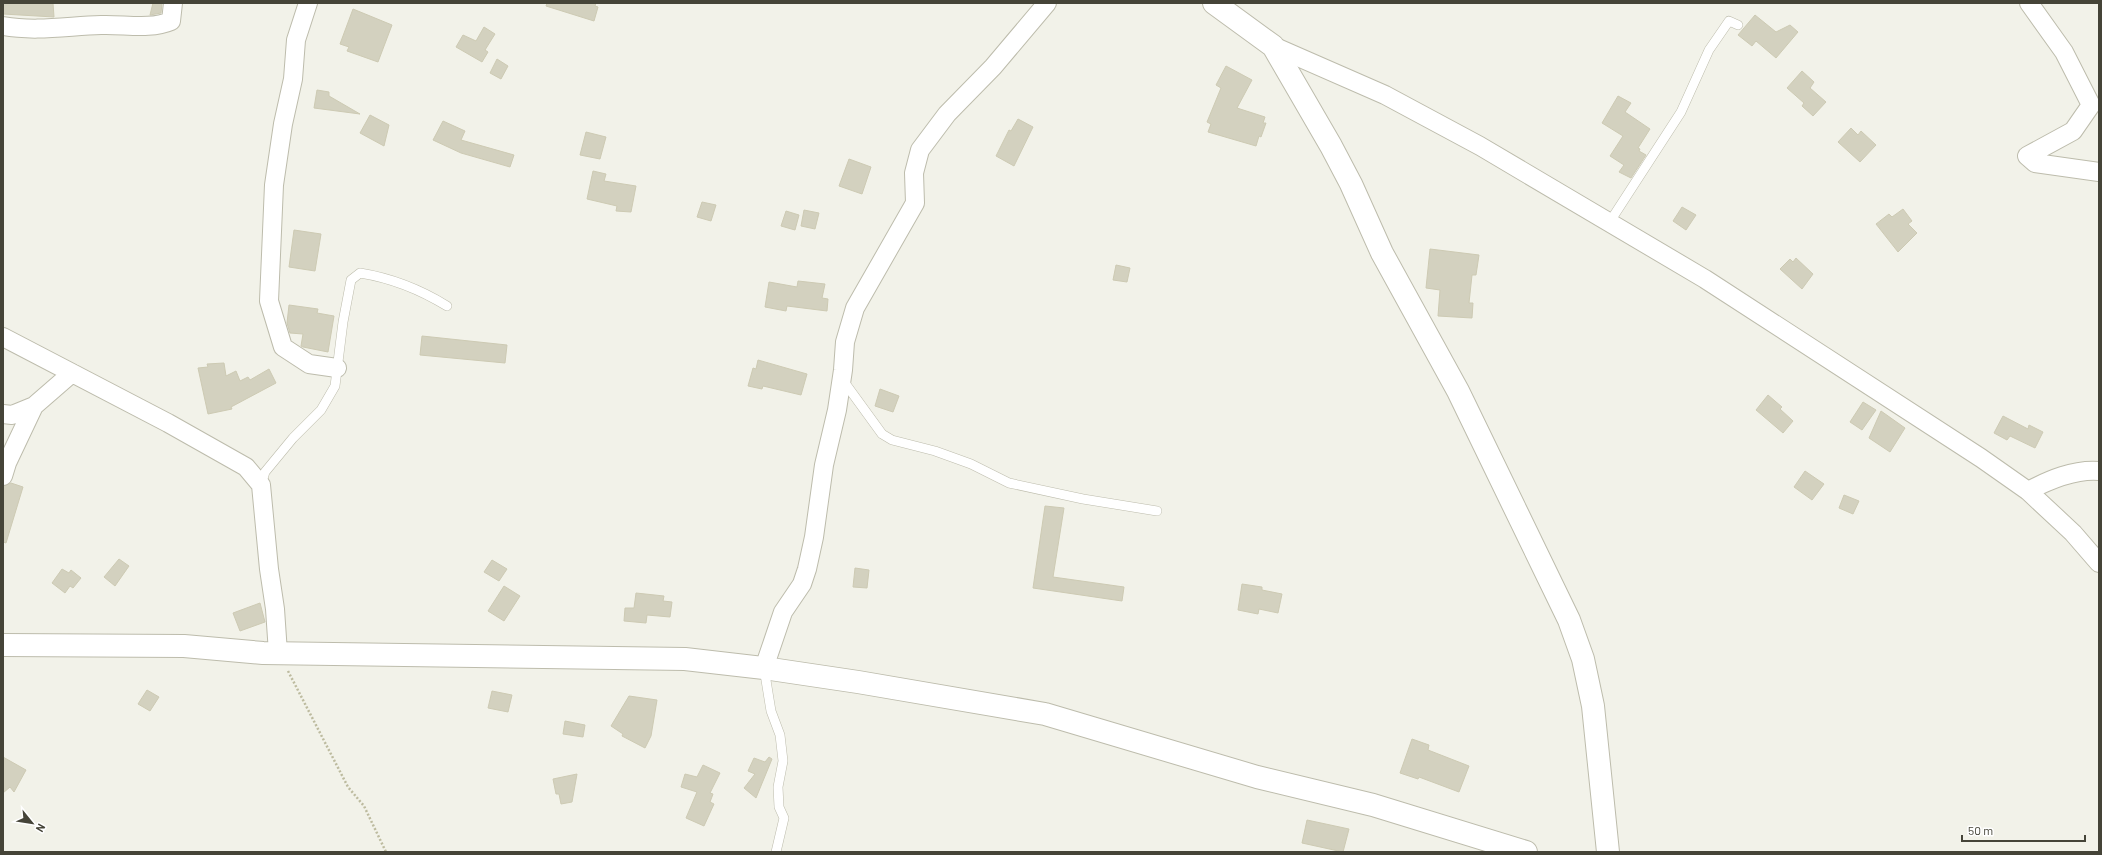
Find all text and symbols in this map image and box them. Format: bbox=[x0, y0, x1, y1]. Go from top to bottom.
north arrow bbox=[12, 803, 52, 843]
scale bar bbox=[1962, 817, 2085, 843]
text: N bbox=[34, 822, 49, 835]
text: 50 m bbox=[1968, 823, 1993, 837]

